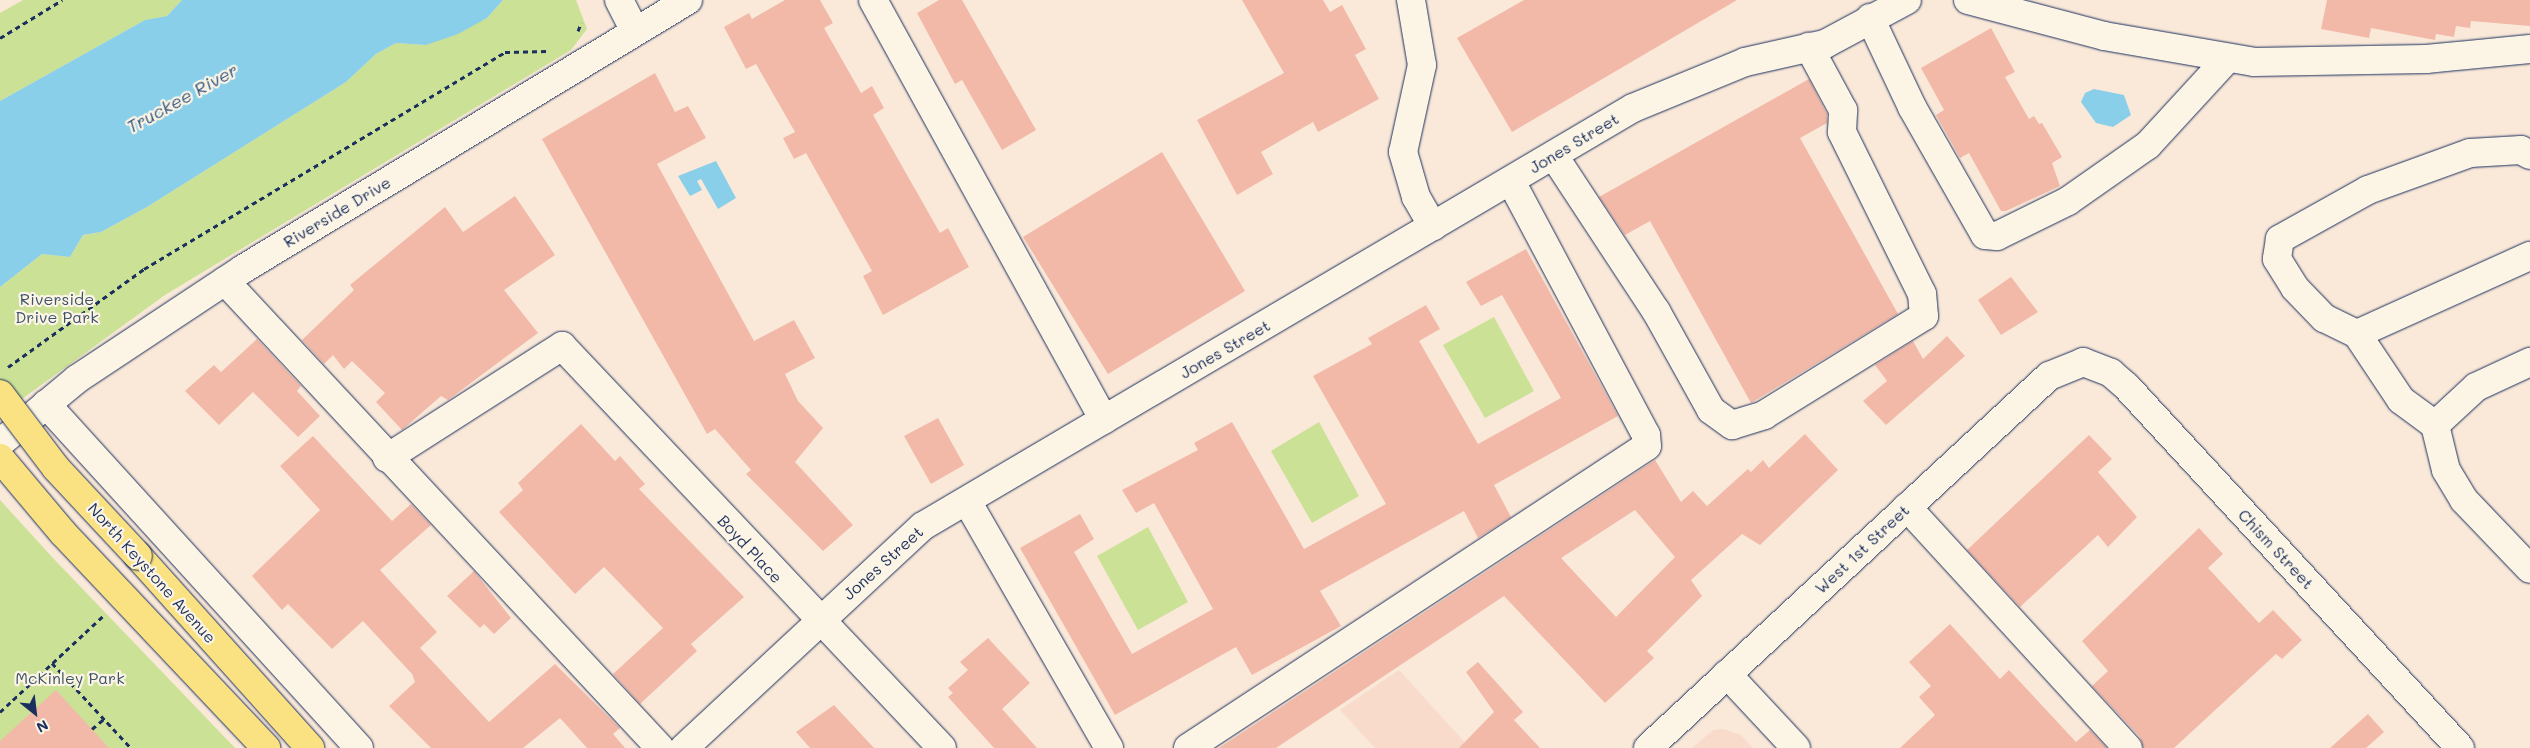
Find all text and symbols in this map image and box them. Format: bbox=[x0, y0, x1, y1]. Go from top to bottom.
water label: Truckee River bbox=[123, 59, 241, 137]
street label: Jones Street bbox=[1526, 109, 1622, 177]
street label: Riverside Drive bbox=[280, 172, 394, 252]
park label: Riverside Drive Park bbox=[15, 289, 99, 327]
street label: Jones Street bbox=[1177, 315, 1273, 383]
street label: North Keystone Avenue bbox=[84, 499, 220, 647]
street label: West 1st Street bbox=[1811, 500, 1913, 598]
street label: Chism Street bbox=[2234, 505, 2318, 593]
street label: Boyd Place bbox=[714, 511, 786, 587]
street label: Jones Street bbox=[839, 522, 927, 604]
park label: McKinley Park bbox=[15, 668, 125, 688]
north arrow bbox=[10, 688, 60, 738]
text: N bbox=[33, 716, 52, 737]

